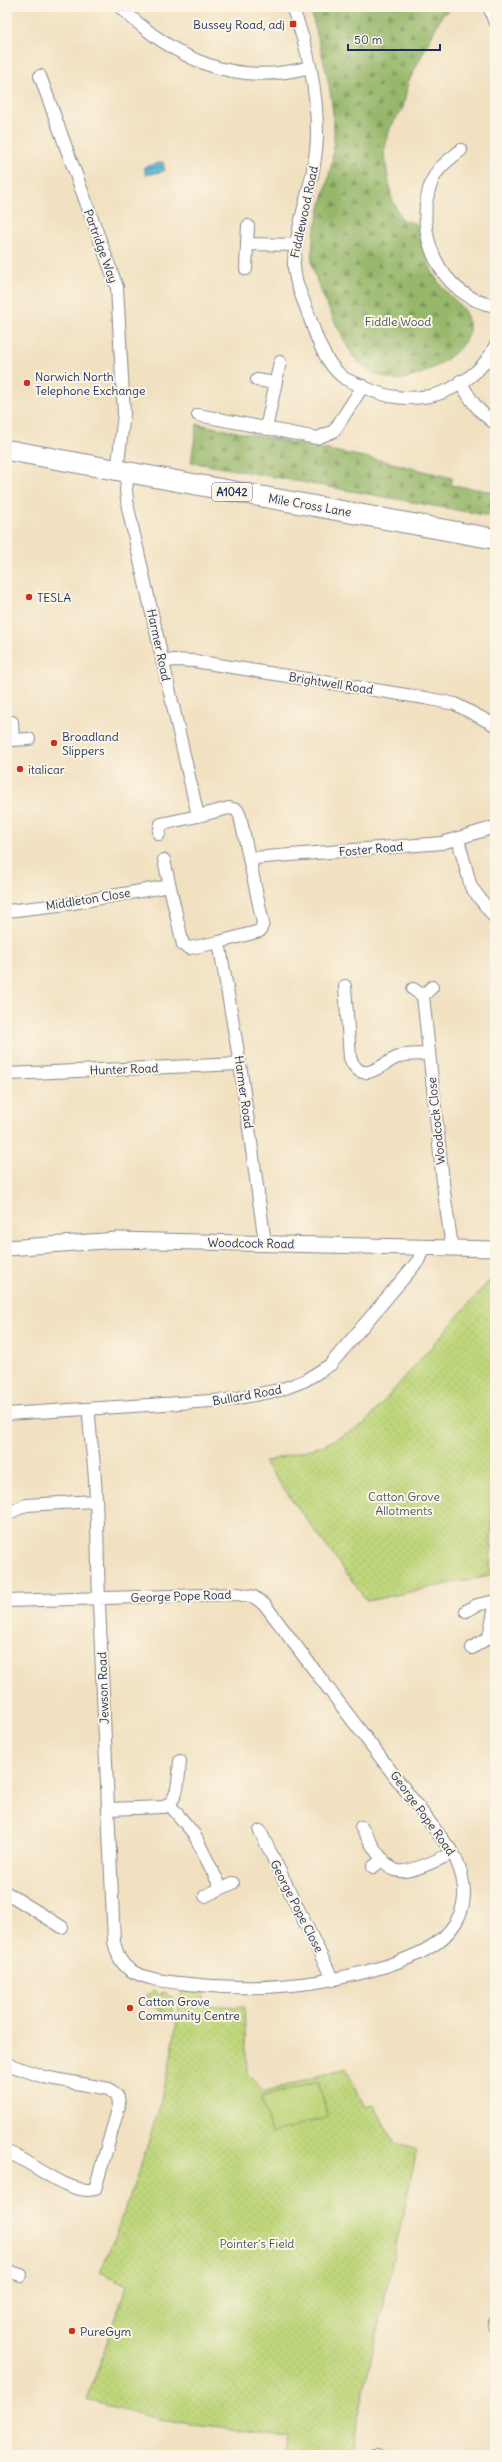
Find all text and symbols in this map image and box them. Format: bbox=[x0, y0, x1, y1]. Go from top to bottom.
place label: Bussey Road, adj bbox=[193, 17, 285, 32]
marker: Bussey Road, adj bbox=[288, 19, 298, 29]
scale bar bbox=[348, 26, 440, 52]
text: 50 m bbox=[354, 32, 383, 47]
street label: Fiddlewood Road bbox=[287, 165, 321, 259]
street label: Partridge Way bbox=[81, 207, 121, 285]
park label: Fiddle Wood bbox=[365, 314, 431, 329]
place label: Norwich North Telephone Exchange bbox=[35, 369, 146, 398]
marker: Norwich North Telephone Exchange bbox=[22, 378, 32, 388]
road number: A1042 bbox=[212, 483, 252, 501]
street label: Mile Cross Lane bbox=[267, 490, 353, 520]
place label: TESLA bbox=[37, 590, 71, 605]
marker: TESLA bbox=[24, 592, 34, 602]
street label: Harmer Road bbox=[144, 608, 174, 682]
street label: Brightwell Road bbox=[288, 669, 374, 697]
place label: Broadland Slippers bbox=[62, 729, 119, 758]
marker: Broadland Slippers bbox=[49, 738, 59, 748]
place label: italicar bbox=[28, 762, 65, 777]
marker: italicar bbox=[15, 764, 25, 774]
street label: Foster Road bbox=[338, 839, 404, 859]
street label: Middleton Close bbox=[45, 885, 131, 913]
street label: Harmer Road bbox=[231, 1055, 257, 1129]
street label: Hunter Road bbox=[89, 1060, 159, 1078]
street label: Woodcock Close bbox=[424, 1076, 448, 1166]
street label: Woodcock Road bbox=[207, 1235, 295, 1251]
street label: Bullard Road bbox=[211, 1382, 283, 1408]
park label: Catton Grove Allotments bbox=[368, 1489, 440, 1518]
street label: George Pope Road bbox=[130, 1587, 232, 1605]
street label: Jewson Road bbox=[94, 1652, 112, 1724]
street label: George Pope Road bbox=[387, 1768, 459, 1858]
street label: George Pope Close bbox=[267, 1857, 327, 1955]
place label: Catton Grove Community Centre bbox=[138, 1994, 240, 2023]
marker: Catton Grove Community Centre bbox=[125, 2003, 135, 2013]
park label: Pointer's Field bbox=[220, 2236, 294, 2251]
place label: PureGym bbox=[80, 2324, 132, 2339]
marker: PureGym bbox=[67, 2326, 77, 2336]

